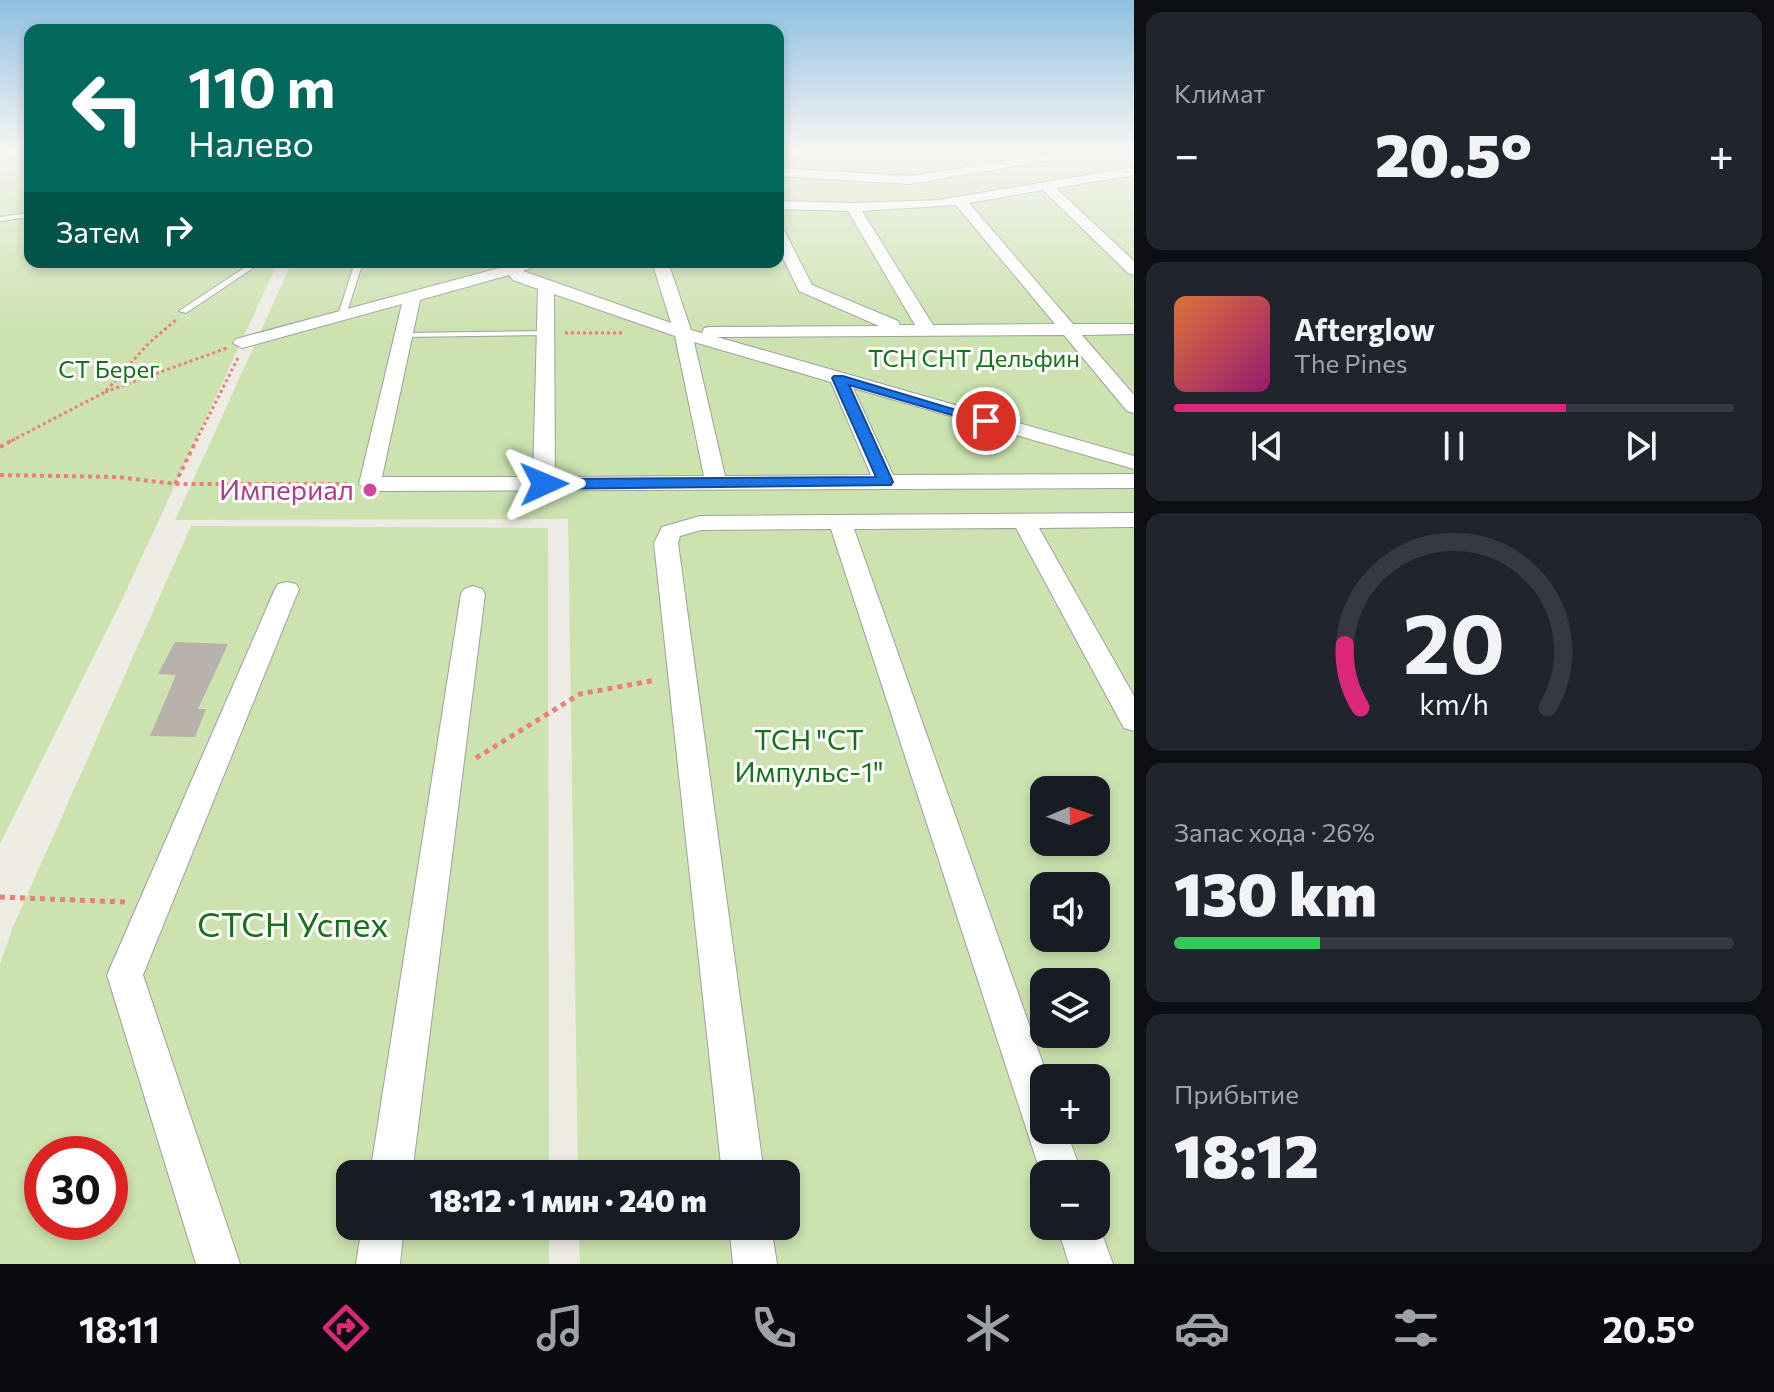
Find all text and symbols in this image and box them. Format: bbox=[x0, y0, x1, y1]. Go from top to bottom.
text: 110 m bbox=[188, 51, 335, 120]
icon: left bbox=[56, 56, 160, 160]
text: Климат bbox=[1174, 77, 1266, 108]
text: 20.5° bbox=[1375, 116, 1532, 189]
text: Налево bbox=[188, 120, 314, 164]
text: − bbox=[1174, 126, 1199, 180]
text: + bbox=[1708, 126, 1734, 180]
icon: right bbox=[156, 208, 200, 252]
text: Затем bbox=[56, 212, 140, 249]
text: Afterglow bbox=[1294, 310, 1435, 347]
park label: ТСН СНТ Дельфин bbox=[868, 343, 1080, 372]
text: The Pines bbox=[1294, 347, 1408, 378]
park label: СТ Берег bbox=[58, 354, 160, 383]
pin bbox=[952, 387, 1020, 455]
icon: arrive bbox=[964, 399, 1008, 443]
icon: previous bbox=[1245, 424, 1289, 468]
icon: pause bbox=[1432, 424, 1476, 468]
icon: next bbox=[1619, 424, 1663, 468]
position arrow bbox=[502, 442, 586, 526]
place label: Империал bbox=[219, 472, 354, 506]
marker: Империал bbox=[361, 481, 379, 499]
text: 20 bbox=[1403, 589, 1505, 691]
text: km/h bbox=[1419, 686, 1489, 721]
park label: ТСН "СТ Импульс-1" bbox=[734, 722, 884, 788]
north arrow bbox=[1030, 776, 1110, 856]
map controls bbox=[1030, 776, 1110, 1240]
text: Запас хода · 26% bbox=[1174, 816, 1375, 847]
text: 130 km bbox=[1174, 855, 1377, 928]
button: sound bbox=[1030, 872, 1110, 952]
park label: СТСН Успех bbox=[197, 902, 389, 944]
button: layers bbox=[1030, 968, 1110, 1048]
button: + bbox=[1030, 1064, 1110, 1144]
text: Прибытие bbox=[1174, 1078, 1299, 1109]
text: 18:12 bbox=[1174, 1117, 1319, 1190]
speed limit sign: 30 bbox=[24, 1136, 128, 1240]
button: − bbox=[1030, 1160, 1110, 1240]
text: 18:12 · 1 мин · 240 m bbox=[429, 1181, 707, 1218]
icon: directions bbox=[318, 1300, 374, 1356]
icon: music bbox=[532, 1300, 588, 1356]
icon: phone bbox=[746, 1300, 802, 1356]
icon: climate bbox=[960, 1300, 1016, 1356]
icon: car bbox=[1174, 1300, 1230, 1356]
icon: filters bbox=[1388, 1300, 1444, 1356]
text: 18:11 bbox=[79, 1306, 160, 1350]
text: 20.5° bbox=[1602, 1306, 1695, 1350]

